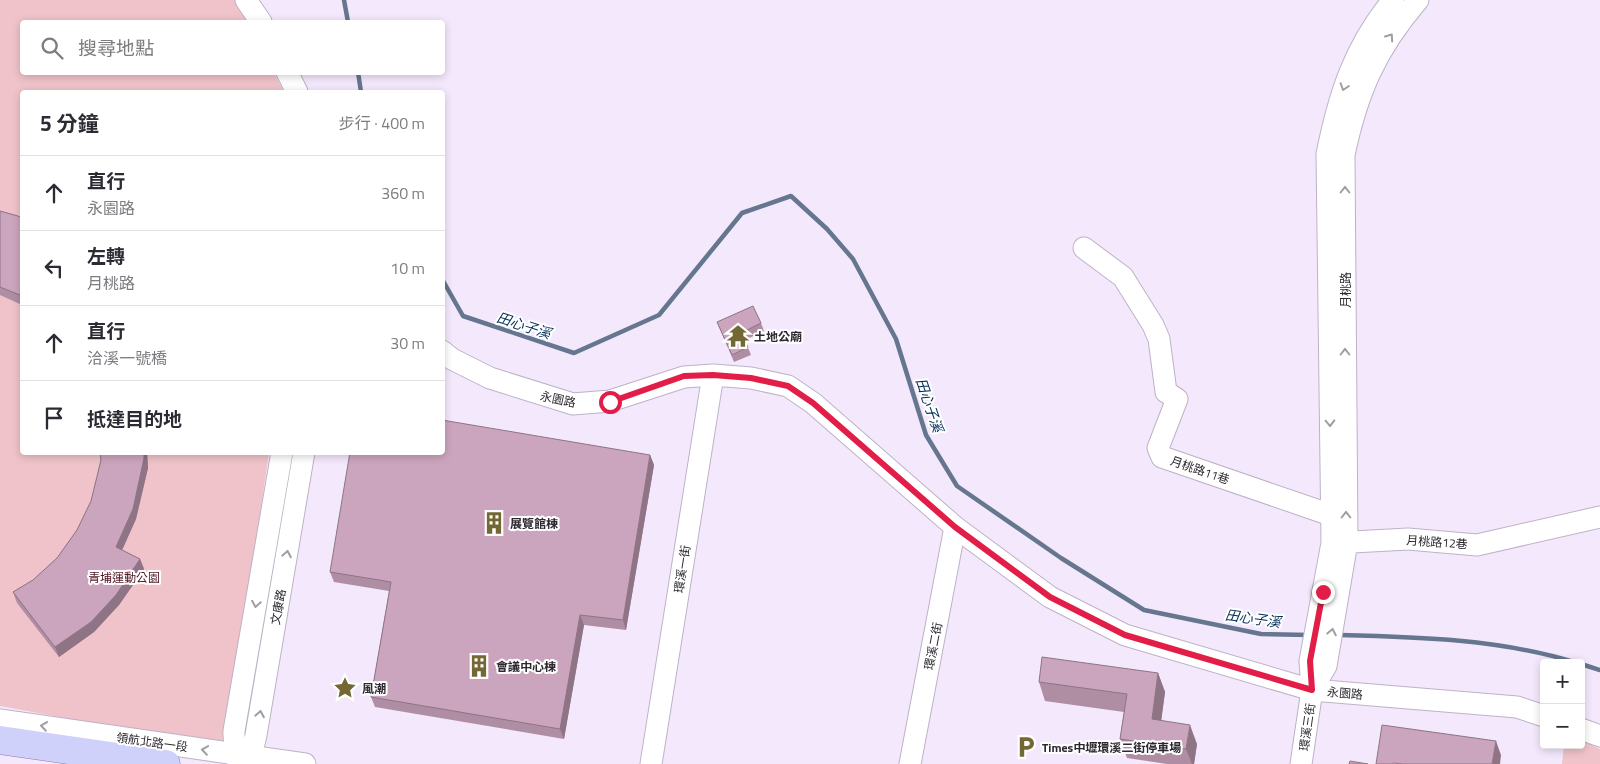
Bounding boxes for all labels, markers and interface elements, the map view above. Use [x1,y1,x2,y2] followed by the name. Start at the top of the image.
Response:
[20,20,445,75] search box
[78,33,154,62] text: 搜尋地點
[1384,33,1393,43] one-way arrow
[38,34,66,62] icon: search
[1339,83,1349,91] one-way arrow
[40,107,98,139] text: 5 分鐘
[339,111,425,135] text: 步行 · 400 m
[87,166,125,195] text: 直行
[40,179,68,207] icon: ahead
[381,181,425,205] text: 360 m
[1340,186,1350,194] one-way arrow
[87,196,135,220] text: 永園路
[87,241,125,270] text: 左轉
[40,254,68,282] icon: left
[390,256,425,280] text: 10 m
[87,271,135,295] text: 月桃路
[1336,272,1355,308] street label: 月桃路
[494,306,556,344] water label: 田心子溪
[87,316,125,345] text: 直行
[725,323,751,349] temple icon: 土地公廟
[754,327,802,346] place label: 土地公廟
[40,329,68,357] icon: ahead
[390,331,425,355] text: 30 m
[87,346,167,370] text: 洽溪一號橋
[1340,348,1351,356] one-way arrow
[911,375,950,437] water label: 田心子溪
[538,386,578,412] street label: 永園路
[599,391,622,414] route start
[40,404,68,432] icon: arrive
[87,404,182,433] text: 抵達目的地
[1325,419,1335,427] one-way arrow
[1168,451,1232,489] street label: 月桃路11巷
[481,510,507,536] building icon: 展覽館棟
[1341,511,1351,518] one-way arrow
[510,514,558,533] place label: 展覽館棟
[1406,530,1468,554] street label: 月桃路12巷
[669,544,695,594] street label: 環溪一街
[282,550,292,558] one-way arrow
[88,568,160,587] park label: 青埔運動公園
[1312,581,1335,604] route end
[266,588,290,626] street label: 文康路
[251,600,261,608] one-way arrow
[1224,604,1284,633] water label: 田心子溪
[919,621,947,671] street label: 環溪二街
[1326,628,1337,636] one-way arrow
[466,653,492,679] building icon: 會議中心棟
[496,657,556,676] place label: 會議中心棟
[1540,659,1585,749] map controls
[1540,659,1585,704] button: +
[332,675,358,701] place icon: 風潮
[362,679,386,698] place label: 風潮
[1326,682,1364,704] street label: 永園路
[1294,702,1320,752] street label: 環溪三街
[1540,704,1585,749] button: −
[254,710,264,719] one-way arrow
[40,721,48,732] one-way arrow
[115,728,189,756] street label: 領航北路一段
[1013,734,1039,760] parking icon: Times中壢環溪二街停車場
[1042,738,1181,757] place label: Times中壢環溪二街停車場
[200,745,209,755] one-way arrow

